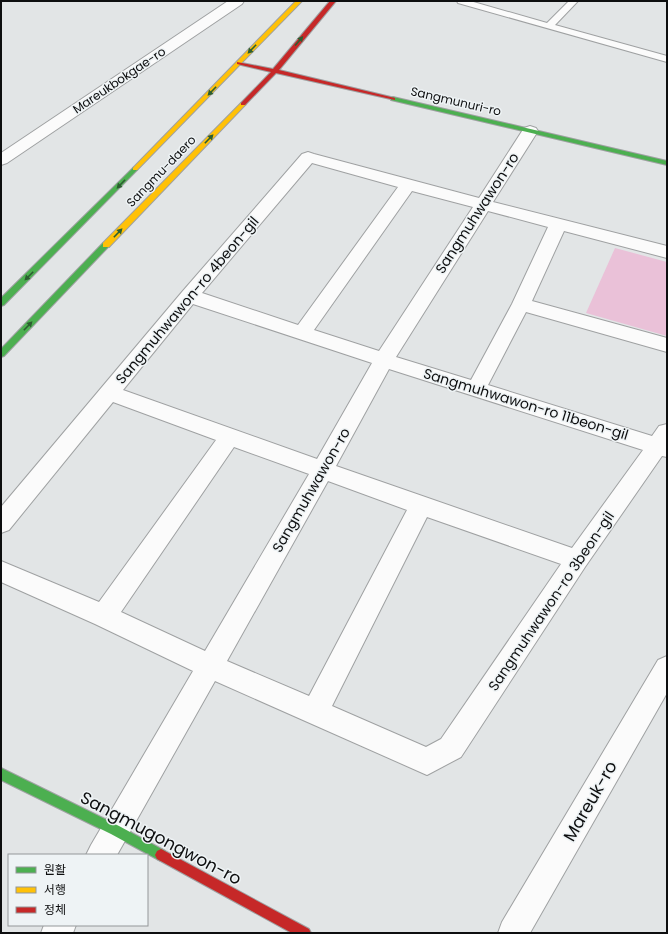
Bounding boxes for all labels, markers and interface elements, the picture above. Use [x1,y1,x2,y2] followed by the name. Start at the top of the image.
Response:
[295,35,304,46] one-way arrow
[69,42,169,117] street label: Mareukbokgae-ro
[247,44,257,54] one-way arrow
[409,82,503,120] street label: Sangmunuri-ro
[207,86,217,96] one-way arrow
[122,131,200,211] street label: Sangmu-daero
[204,134,213,144] one-way arrow
[430,149,524,277] street label: Sangmuhwawon-ro
[116,179,126,189] one-way arrow
[111,212,263,388] street label: Sangmuhwawon-ro 4beon-gil
[113,228,123,238] one-way arrow
[24,271,34,280] one-way arrow
[23,321,33,331] one-way arrow
[421,363,631,445] street label: Sangmuhwawon-ro 11beon-gil
[267,424,355,556] street label: Sangmuhwawon-ro
[483,507,619,695] street label: Sangmuhwawon-ro 3beon-gil
[557,756,623,846] street label: Mareuk-ro
[76,785,246,891] street label: Sangmugongwon-ro
[8,854,148,926] legend
[44,861,66,878] text: 원활
[44,881,66,898] text: 서행
[44,901,66,918] text: 정체

